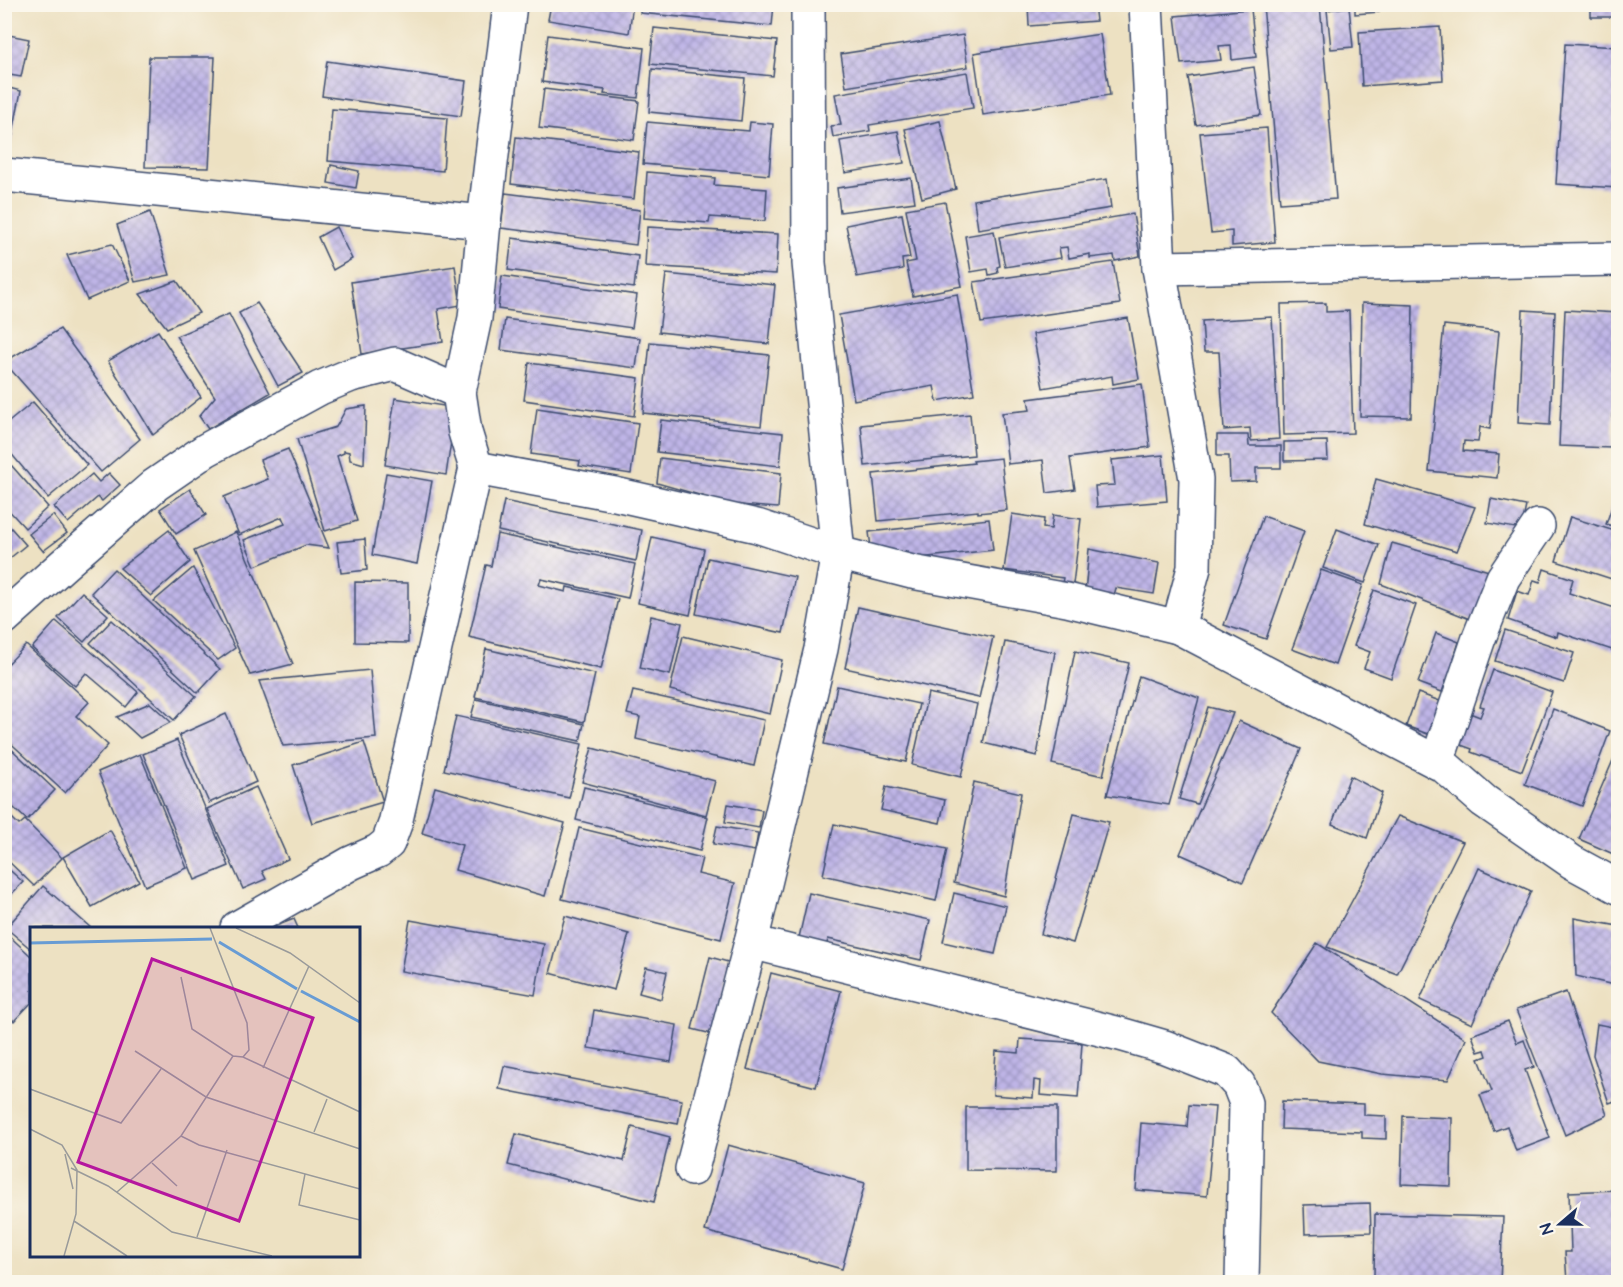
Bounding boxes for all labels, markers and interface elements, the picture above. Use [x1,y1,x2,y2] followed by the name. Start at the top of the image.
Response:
[30,927,360,1257] inset map
[1530,1194,1590,1254] north arrow
[1535,1220,1559,1237] text: N

